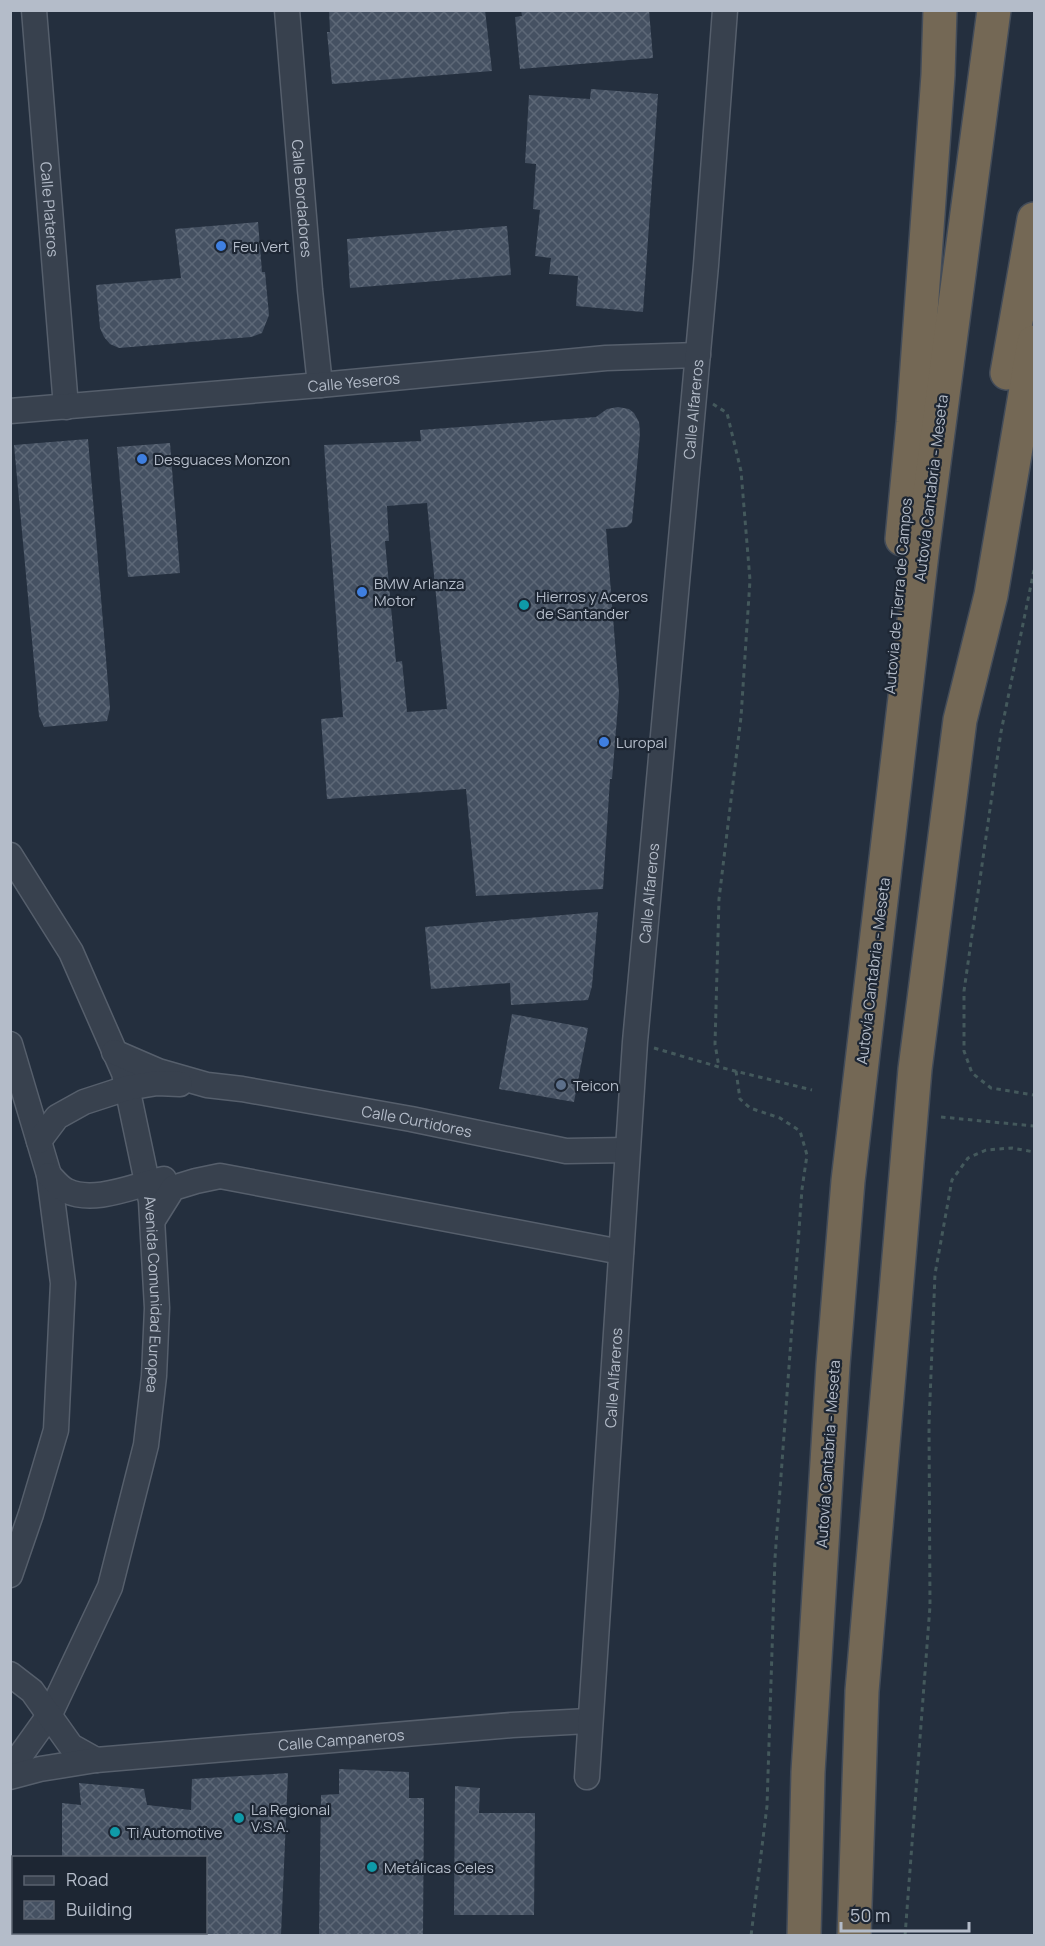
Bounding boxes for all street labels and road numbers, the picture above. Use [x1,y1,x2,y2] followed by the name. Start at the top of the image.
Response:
[287,139,318,258] street label: Calle Bordadores
[36,161,64,258] street label: Calle Plateros
[678,358,708,460] street label: Calle Alfareros
[307,367,401,396] street label: Calle Yeseros
[909,393,953,583] street label: Autovía Cantabria - Meseta
[879,497,917,695] street label: Autovia de Tierra de Campos
[634,842,664,944] street label: Calle Alfareros
[851,876,895,1066] street label: Autovía Cantabria - Meseta
[360,1100,474,1142] street label: Calle Curtidores
[140,1194,168,1394] street label: Avenida Comunidad Europea
[599,1327,627,1429] street label: Calle Alfareros
[811,1359,845,1549] street label: Autovía Cantabria - Meseta
[277,1724,405,1755] street label: Calle Campaneros

